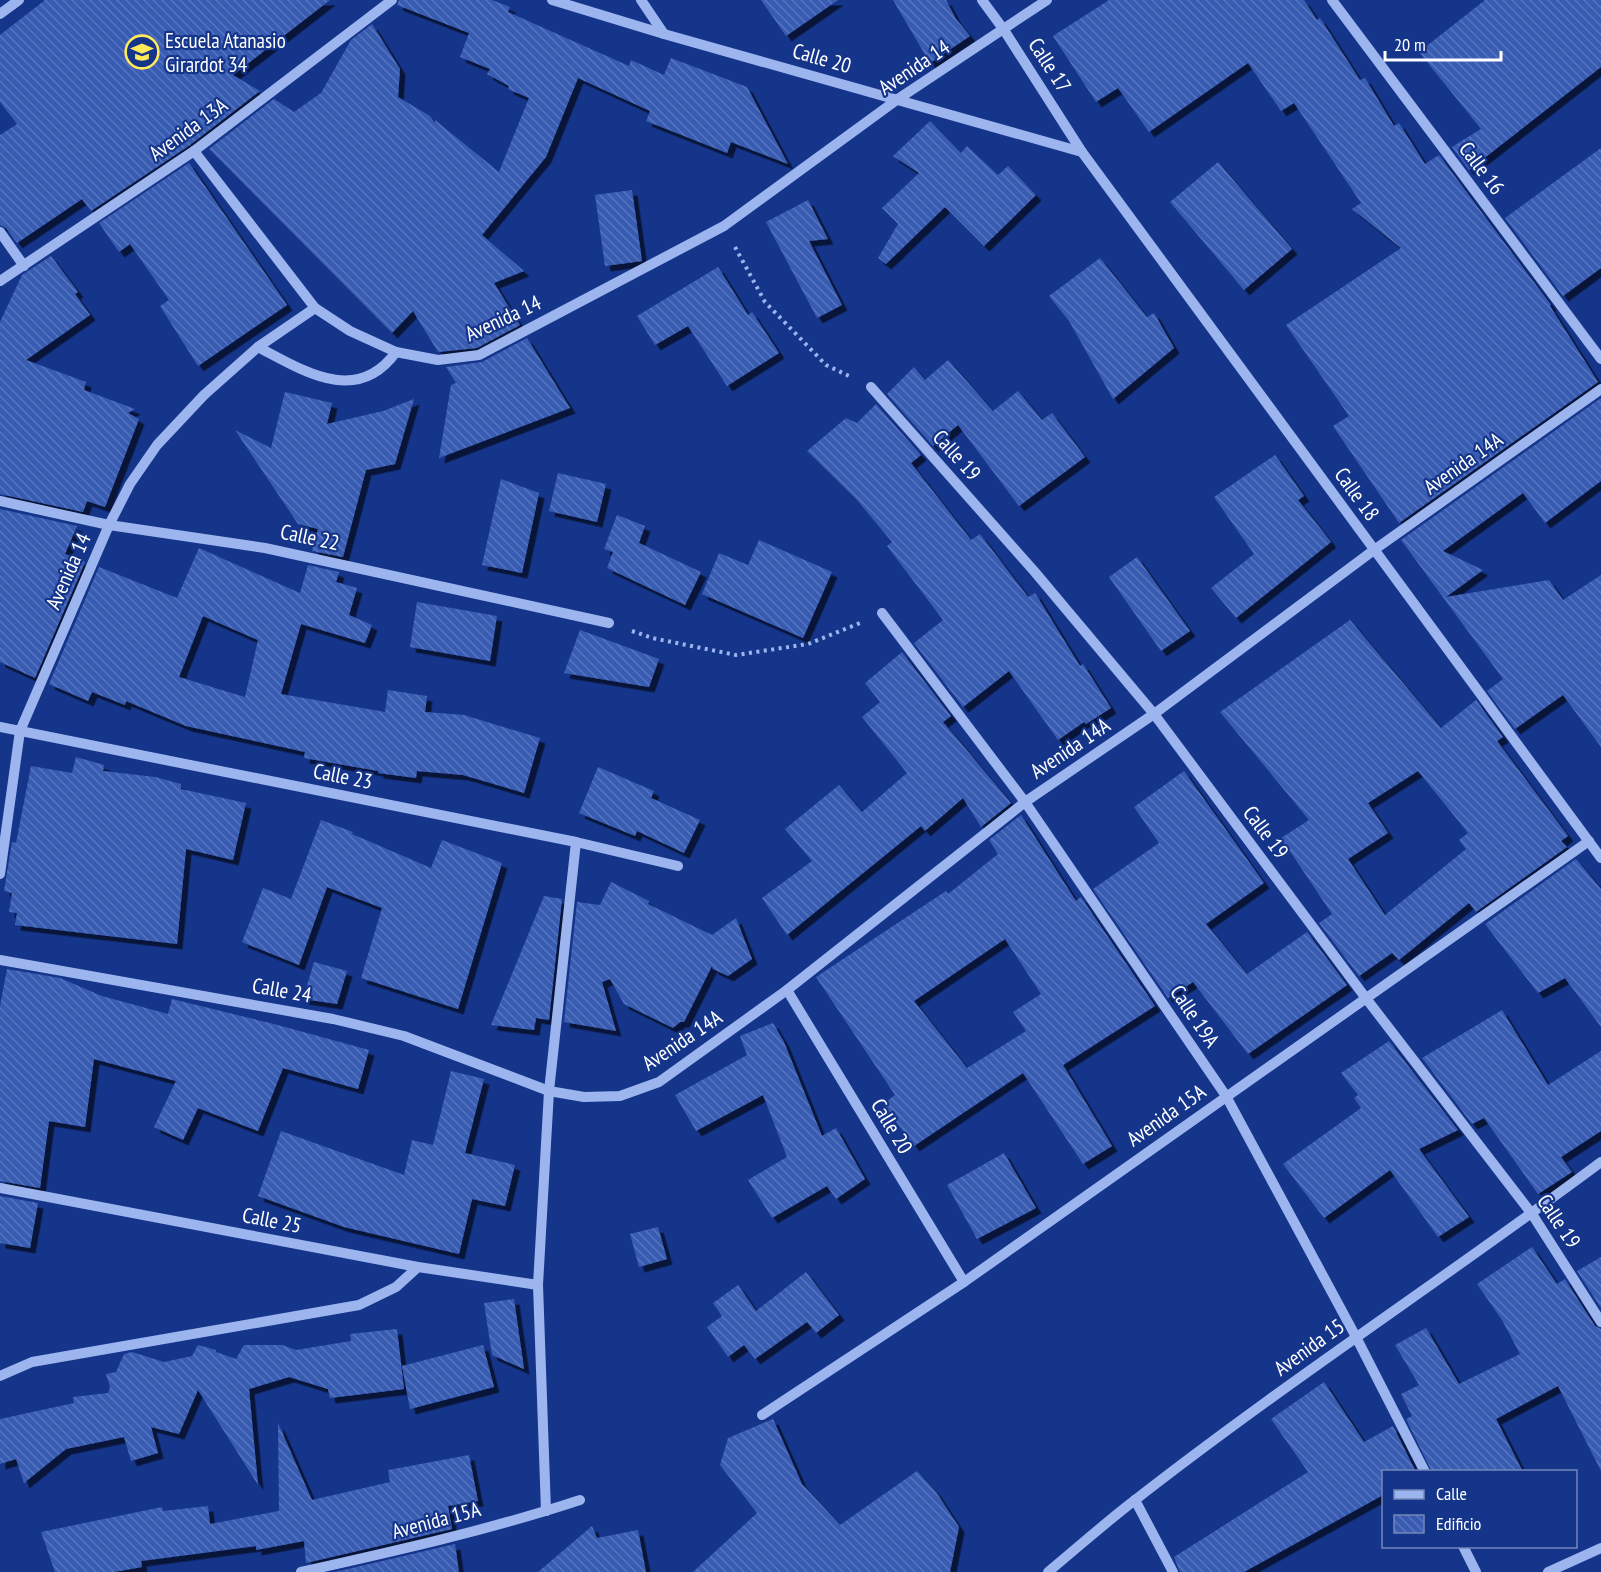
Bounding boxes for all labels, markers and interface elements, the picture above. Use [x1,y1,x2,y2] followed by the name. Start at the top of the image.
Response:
[1385,24,1500,62] scale bar
[165,27,286,78] place label: Escuela Atanasio Girardot 34
[873,33,955,101] street label: Avenida 14
[1022,33,1078,97] street label: Calle 17
[1394,33,1426,56] text: 20 m
[124,34,160,70] school or university icon: Escuela Atanasio Girardot 34
[790,37,854,79] street label: Calle 20
[143,91,233,167] street label: Avenida 13A
[1453,136,1511,200] street label: Calle 16
[461,288,546,347] street label: Avenida 14
[927,424,987,486] street label: Calle 19
[1418,426,1508,500] street label: Avenida 14A
[1329,462,1385,526] street label: Calle 18
[278,518,342,556] street label: Calle 22
[39,528,97,613] street label: Avenida 14
[1025,711,1115,785] street label: Avenida 14A
[311,757,375,795] street label: Calle 23
[1237,800,1295,864] street label: Calle 19
[250,972,314,1009] street label: Calle 24
[1164,980,1226,1052] street label: Calle 19A
[637,1003,727,1077] street label: Avenida 14A
[1121,1078,1211,1152] street label: Avenida 15A
[865,1094,919,1158] street label: Calle 20
[1531,1189,1587,1253] street label: Calle 19
[240,1201,304,1239] street label: Calle 25
[1268,1312,1350,1382] street label: Avenida 15
[1382,1470,1577,1548] legend
[1436,1482,1467,1505] text: Calle
[389,1495,483,1545] street label: Avenida 15A
[1436,1512,1482,1535] text: Edificio

